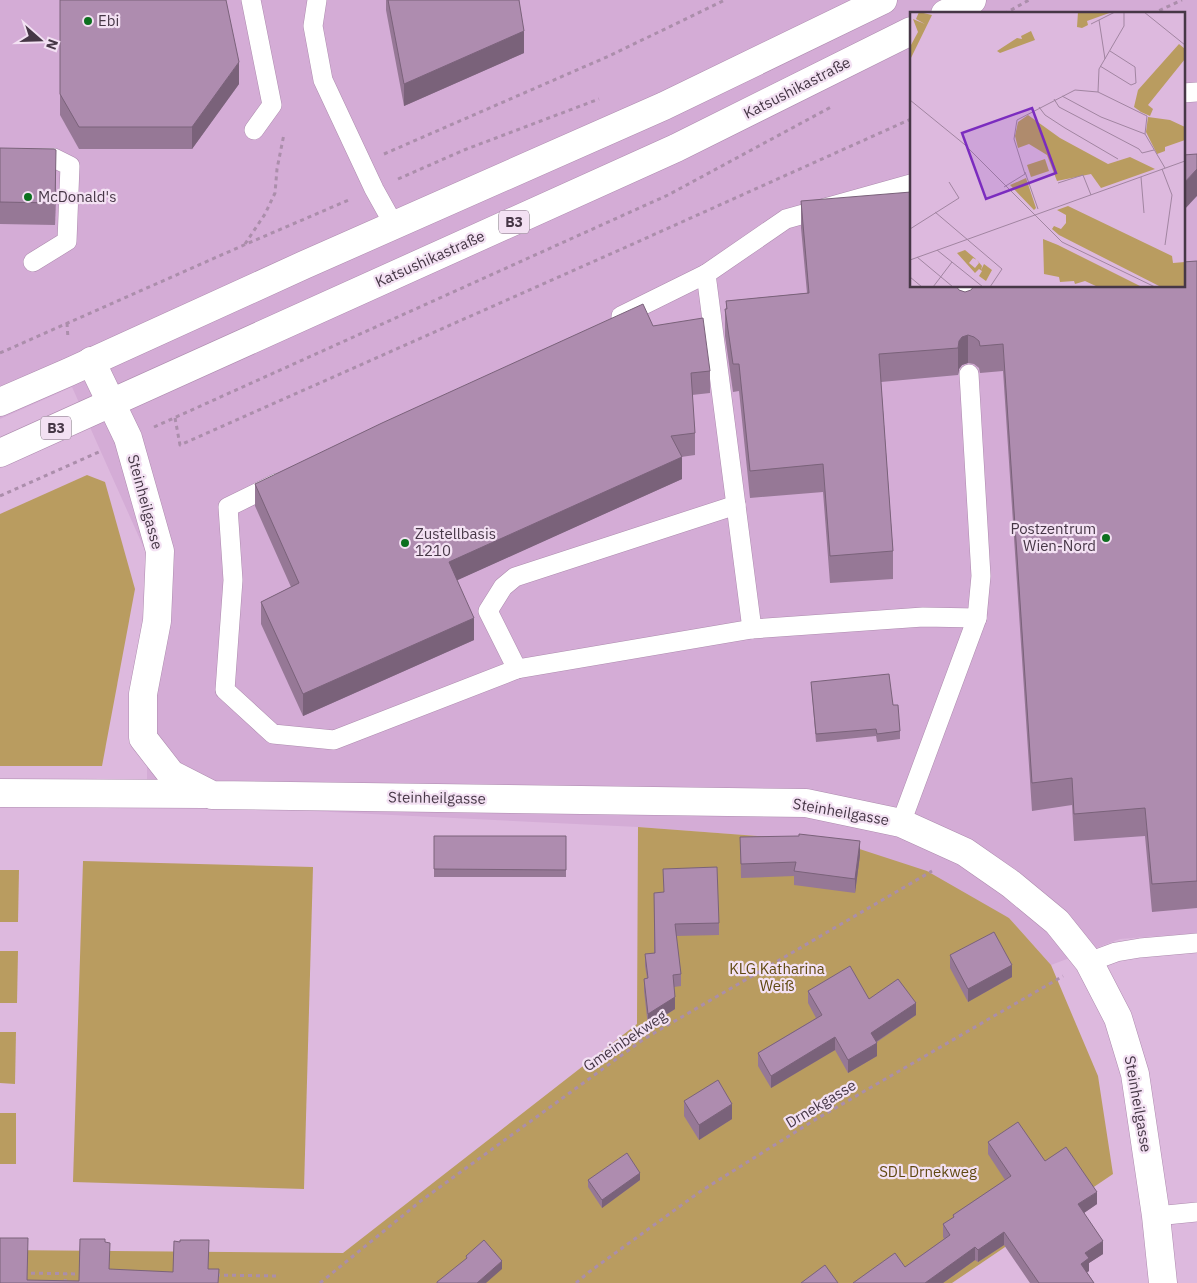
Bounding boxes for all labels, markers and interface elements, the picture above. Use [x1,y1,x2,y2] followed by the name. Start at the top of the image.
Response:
[98,11,119,30] place label: Ebi
[910,12,1184,288] inset map
[15,15,65,65] north arrow
[82,15,94,27] marker: Ebi
[42,37,62,52] text: N
[740,52,853,123] street label: Katsushikastraße
[38,187,116,206] place label: McDonald's
[22,191,34,203] marker: McDonald's
[499,210,529,233] road number: B3
[372,226,487,291] street label: Katsushikastraße
[41,416,71,439] road number: B3
[124,452,167,551] street label: Steinheilgasse
[1010,519,1096,555] place label: Postzentrum Wien-Nord
[415,524,496,560] place label: Zustellbasis 1210
[1100,532,1112,544] marker: Postzentrum Wien-Nord
[399,537,411,549] marker: Zustellbasis 1210
[388,787,486,808] street label: Steinheilgasse
[791,794,891,829] street label: Steinheilgasse
[729,959,825,995] park label: KLG Katharina Weiß
[579,1006,670,1075] street label: Gmeinbekweg
[1121,1054,1156,1154] street label: Steinheilgasse
[782,1075,859,1132] street label: Drnekgasse
[879,1162,977,1181] park label: SDL Drnekweg

